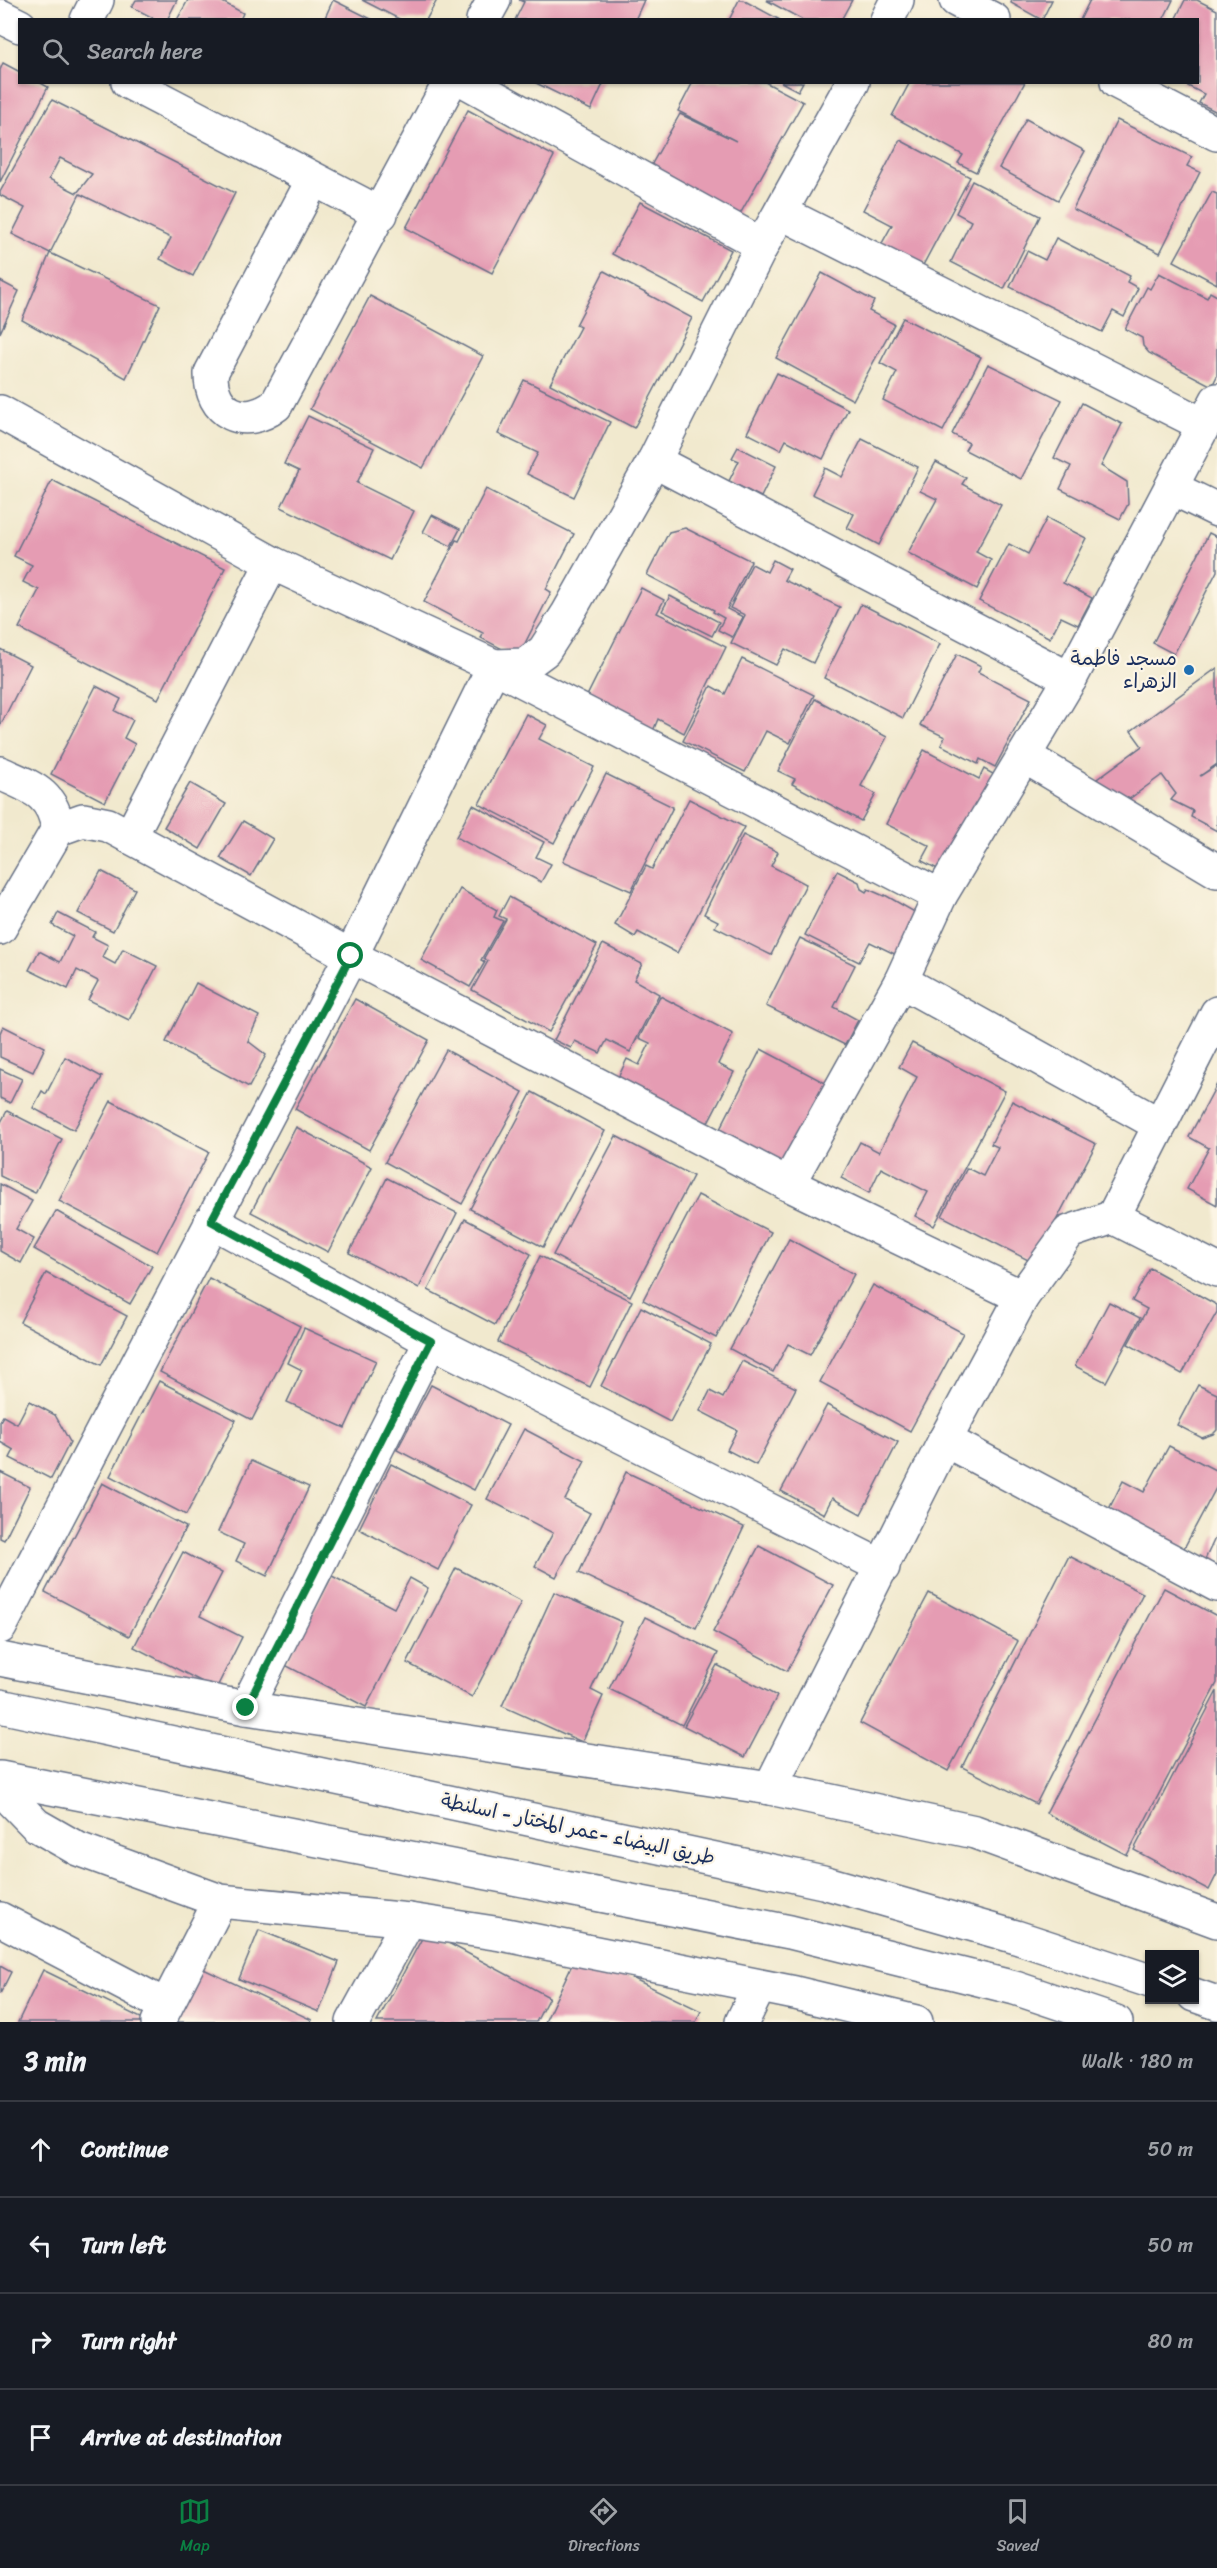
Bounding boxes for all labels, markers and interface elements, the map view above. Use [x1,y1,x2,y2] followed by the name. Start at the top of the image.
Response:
[18,18,1199,84] search box
[87,32,203,71] text: Search here
[39,35,72,68] icon: search
[1071,641,1177,699] place label: مسجد فاطمة الزهراء
[1182,663,1196,677] marker: مسجد فاطمة الزهراء
[337,942,363,968] route start
[232,1694,258,1720] route end
[438,1783,718,1875] street label: طريق البيضاء -عمر المختار - اسلنطة
[1145,1950,1199,2004] map controls
[1145,1950,1199,2004] button: layers
[24,2038,86,2084] text: 3 min
[1082,2044,1193,2079] text: Walk · 180 m
[81,2130,169,2169] text: Continue
[1148,2132,1193,2167] text: 50 m
[24,2133,57,2166] icon: ahead
[81,2226,166,2265] text: Turn left
[1148,2228,1193,2263] text: 50 m
[24,2229,57,2262] icon: left
[81,2322,176,2361] text: Turn right
[1148,2324,1193,2359] text: 80 m
[24,2325,57,2358] icon: right
[81,2418,282,2457] text: Arrive at destination
[24,2421,57,2454] icon: arrive
[178,2495,211,2560] tab: Map
[568,2495,640,2560] tab: Directions
[996,2495,1039,2560] tab: Saved

